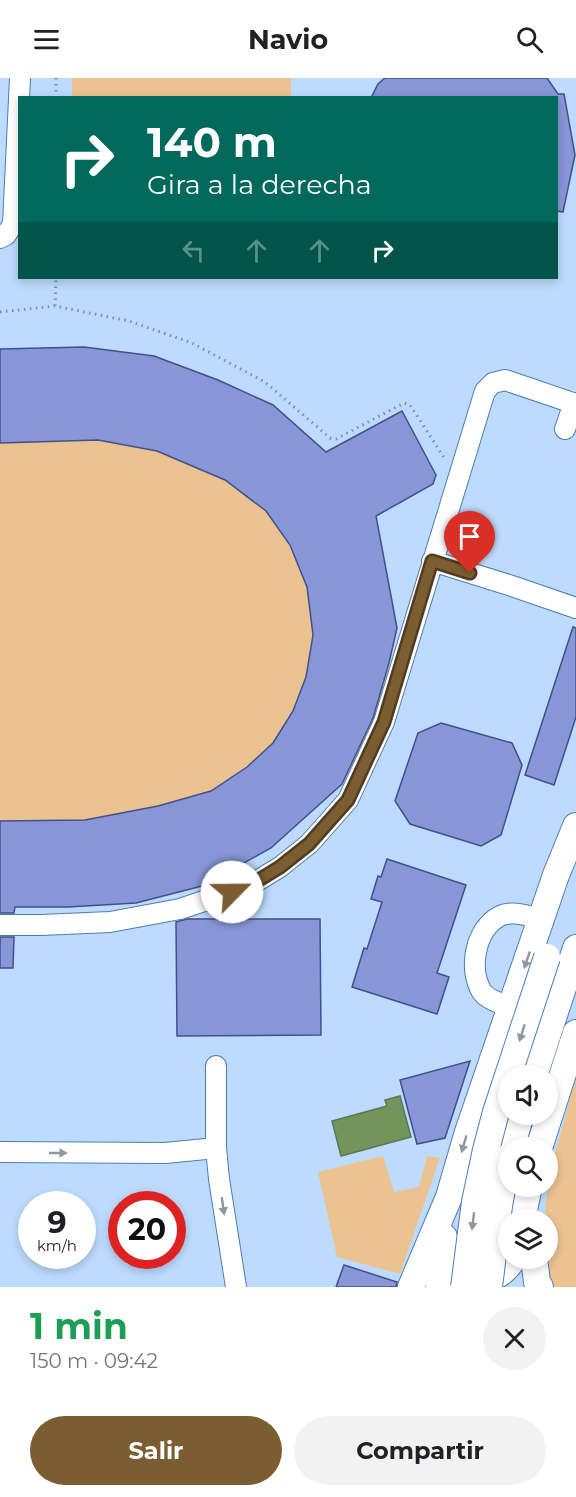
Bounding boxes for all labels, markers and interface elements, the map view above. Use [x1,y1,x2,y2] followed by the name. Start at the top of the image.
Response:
[30,23,63,56] icon: menu
[248,23,328,56] text: Navio
[513,23,546,56] icon: search
[147,116,277,168] text: 140 m
[48,120,126,198] icon: right
[147,168,372,201] text: Gira a la derecha
[177,234,210,267] icon: left
[240,234,273,267] icon: ahead
[303,234,336,267] icon: ahead
[366,234,399,267] icon: right
[444,511,495,573] pin
[453,520,486,553] icon: arrive
[200,860,264,924] position arrow
[522,951,532,969] one-way arrow
[517,1024,527,1042] one-way arrow
[498,1065,558,1269] map controls
[498,1065,558,1125] button: sound
[459,1135,468,1153] one-way arrow
[498,1137,558,1197] button: search
[49,1148,68,1158] one-way arrow
[108,1191,186,1269] speed limit sign: 20
[219,1197,228,1216] one-way arrow
[47,1204,67,1241] text: 9
[498,1209,558,1269] button: layers
[468,1212,477,1231] one-way arrow
[37,1236,77,1255] text: km/h
[30,1304,128,1348] text: 1 min
[483,1307,546,1370] button: close
[30,1349,158,1373] text: 150 m · 09:42
[30,1416,282,1485] button: Salir
[294,1416,546,1485] button: Compartir

